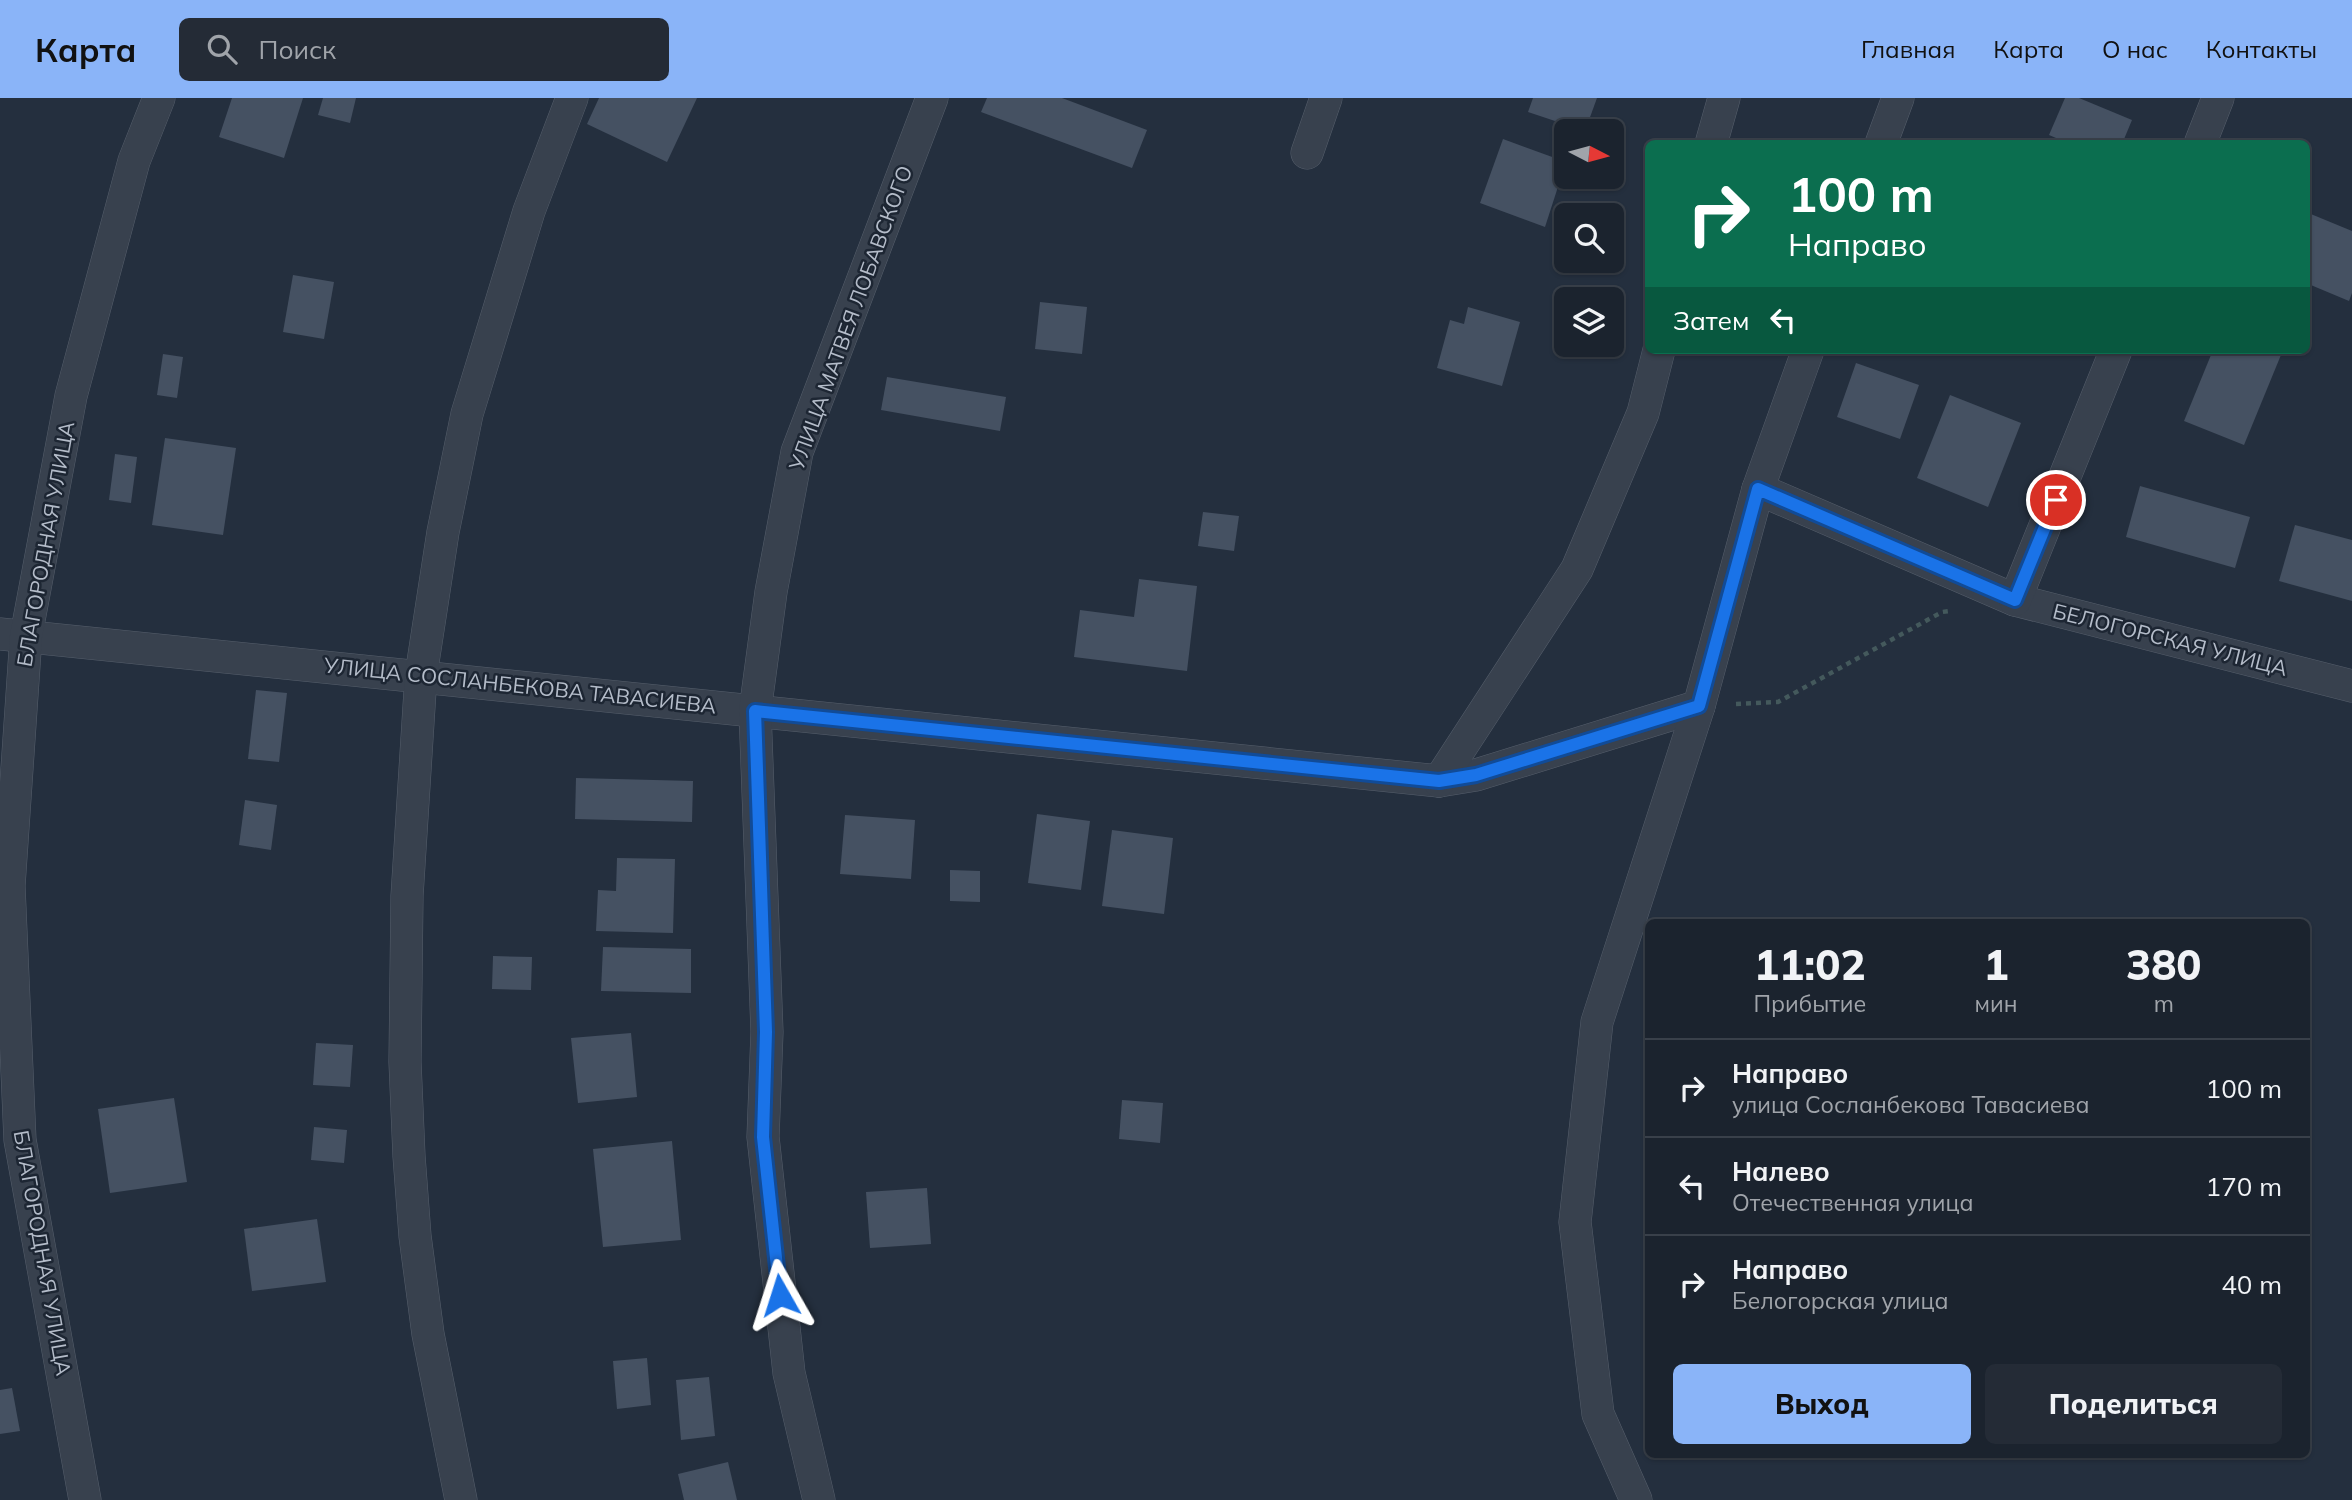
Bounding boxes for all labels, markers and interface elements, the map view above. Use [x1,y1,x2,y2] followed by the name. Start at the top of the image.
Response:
[179,18,669,81] search box
[35,29,137,70] text: Карта
[203,30,241,68] icon: search
[259,33,336,66] text: Поиск
[1861,34,1955,64] text: Главная
[1993,34,2064,64] text: Карта
[2102,34,2168,64] text: О нас
[2206,34,2317,64] text: Контакты
[1554,119,1624,189] north arrow
[1554,119,1624,357] map controls
[782,162,917,475] street label: УЛИЦА МАТВЕЯ ЛОБАВСКОГО
[1788,163,1934,224] text: 100 m
[1673,168,1764,259] icon: right
[1554,203,1624,273] button: search
[1788,224,1927,264] text: Направо
[1554,287,1624,357] button: layers
[1764,301,1802,339] icon: left
[1673,304,1750,337] text: Затем
[11,419,80,669] street label: БЛАГОРОДНАЯ УЛИЦА
[2026,470,2086,530] pin
[2037,481,2075,519] icon: arrive
[2050,597,2291,681] street label: БЕЛОГОРСКАЯ УЛИЦА
[322,651,718,719] street label: УЛИЦА СОСЛАНБЕКОВА ТАВАСИЕВА
[1754,938,1866,991] text: 11:02
[1983,938,2009,991] text: 1
[2126,938,2202,991] text: 380
[1753,989,1866,1018] text: Прибытие
[1975,989,2018,1018] text: мин
[2154,989,2174,1018] text: m
[1732,1057,1848,1090] text: Направо
[1673,1069,1711,1107] icon: right
[2206,1072,2282,1105] text: 100 m
[1732,1090,2089,1119] text: улица Сосланбекова Тавасиева
[9,1128,77,1378] street label: БЛАГОРОДНАЯ УЛИЦА
[1732,1155,1830,1188] text: Налево
[1673,1167,1711,1205] icon: left
[2206,1170,2282,1203] text: 170 m
[1732,1188,1973,1217] text: Отечественная улица
[1732,1253,1848,1286] text: Направо
[743,1258,817,1332] position arrow
[1673,1265,1711,1303] icon: right
[2221,1268,2282,1301] text: 40 m
[1732,1286,1948,1315] text: Белогорская улица
[1673,1364,1971,1444] button: Выход
[1985,1364,2282,1444] button: Поделиться

